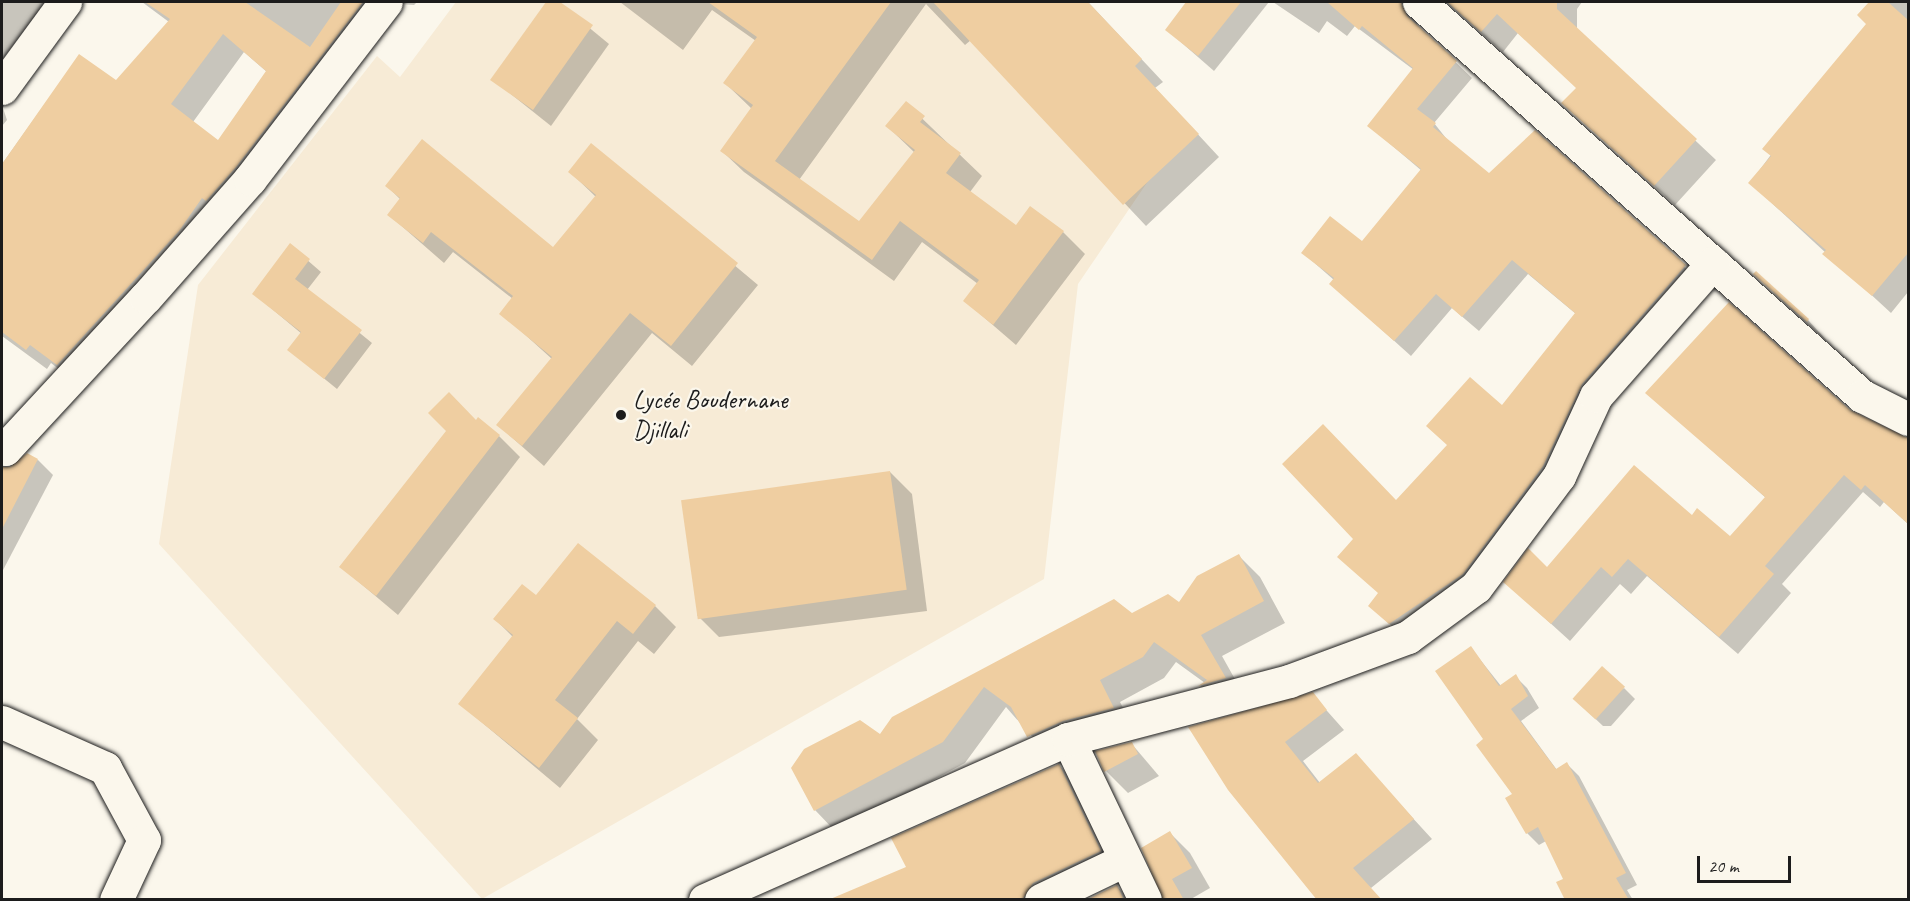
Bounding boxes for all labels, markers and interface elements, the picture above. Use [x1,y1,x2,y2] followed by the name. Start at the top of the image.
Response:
[633,384,788,446] place label: Lycée Boudernane Djillali
[614,408,628,422] marker: Lycée Boudernane Djillali
[1700,844,1794,882] scale bar
[1708,855,1739,877] text: 20 m

